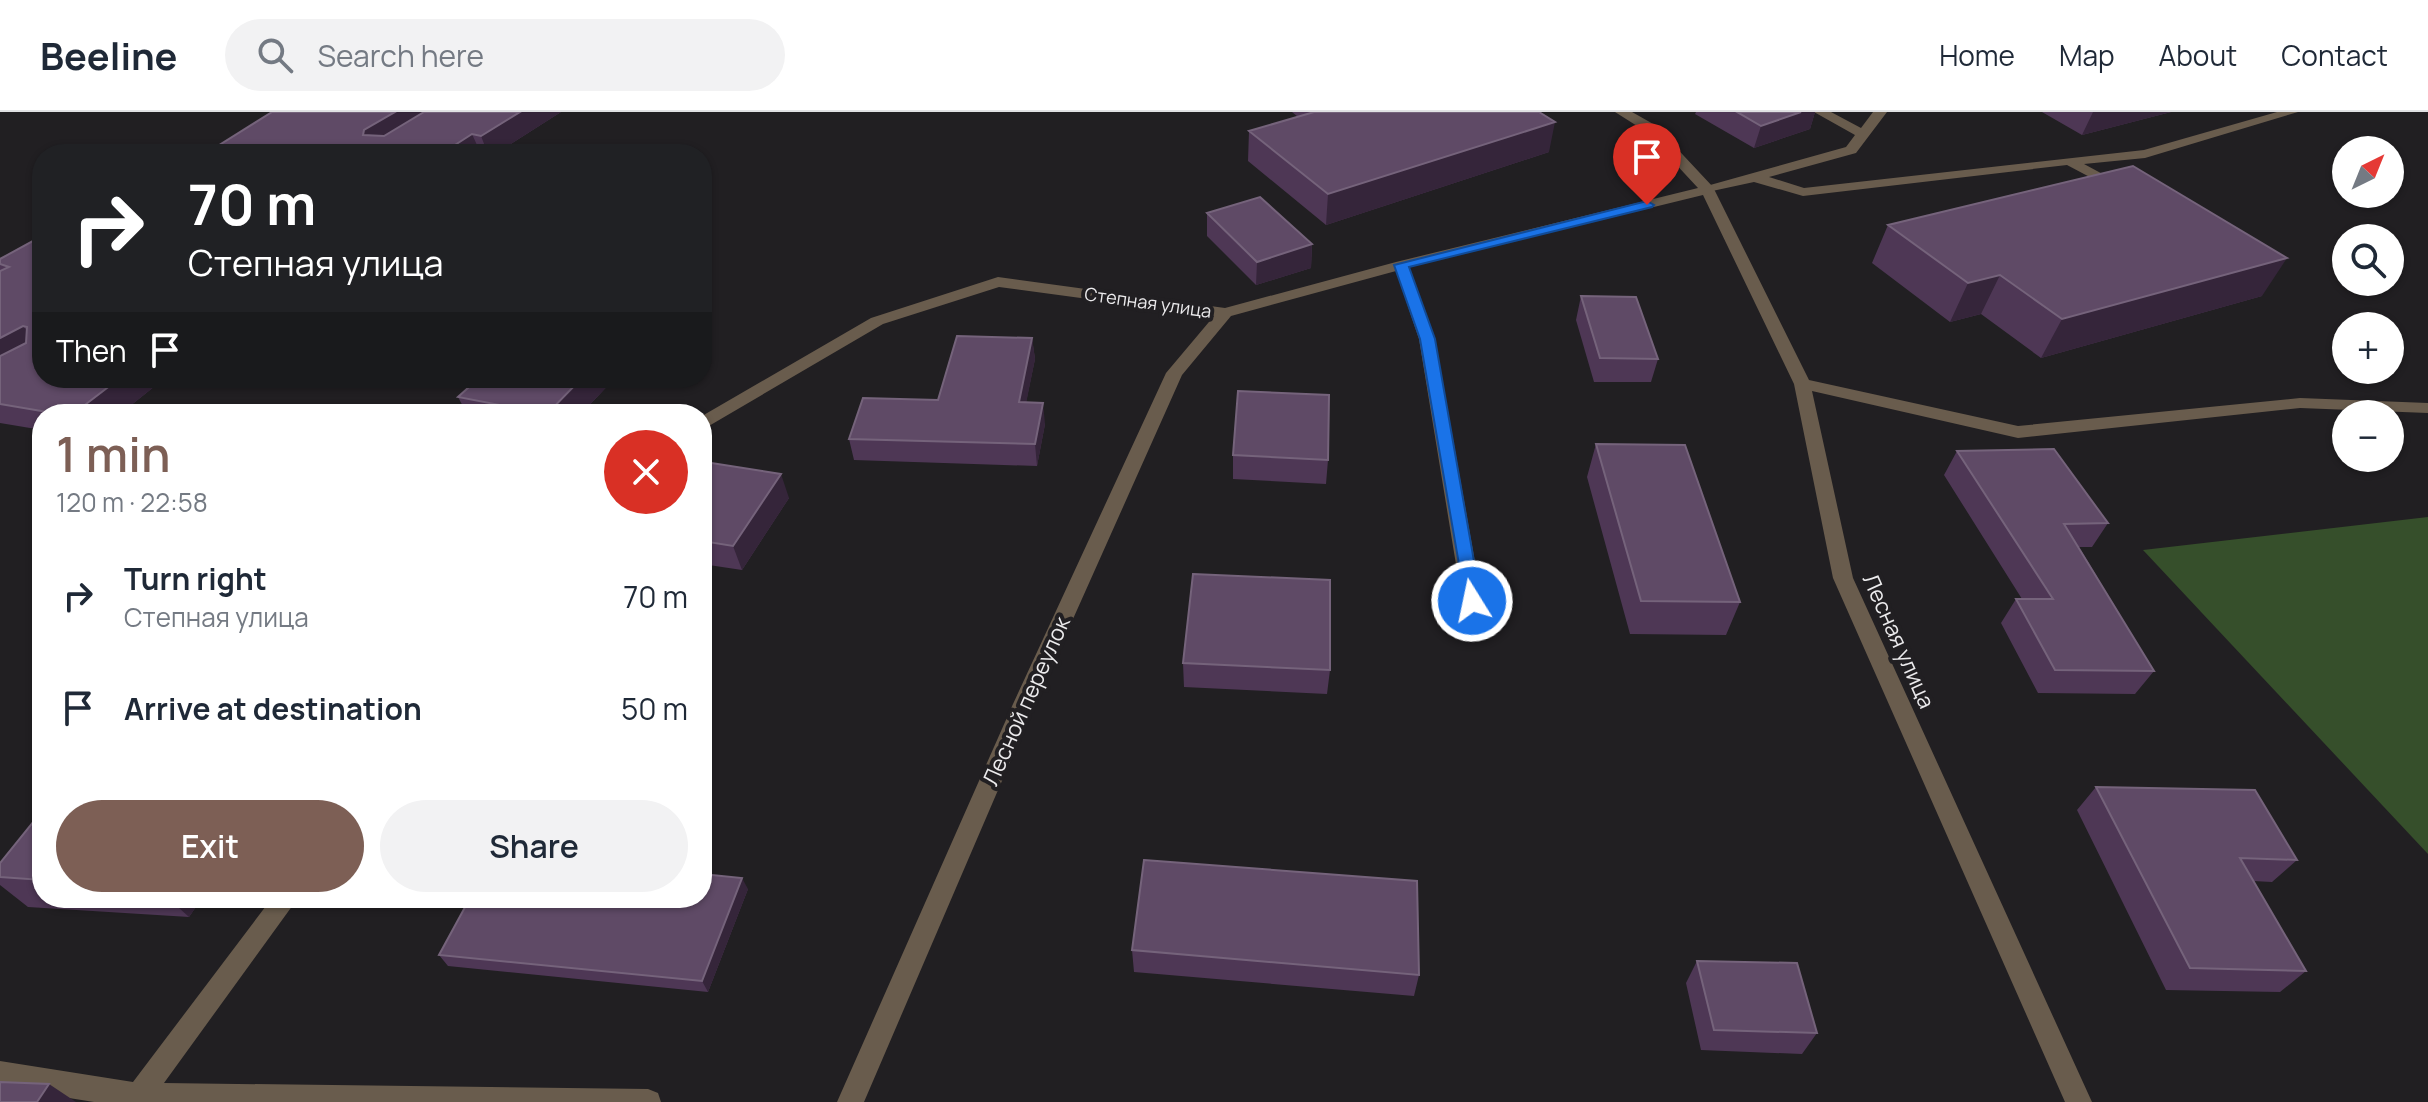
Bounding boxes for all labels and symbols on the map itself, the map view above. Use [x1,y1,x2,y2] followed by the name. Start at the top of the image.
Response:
[1613,123,1681,205] pin
[2332,136,2404,208] north arrow
[1083,281,1213,323] street label: Степная улица
[1430,559,1514,643] position arrow
[1856,569,1942,713] street label: Лесная улица
[975,611,1077,790] street label: Лесной переулок

